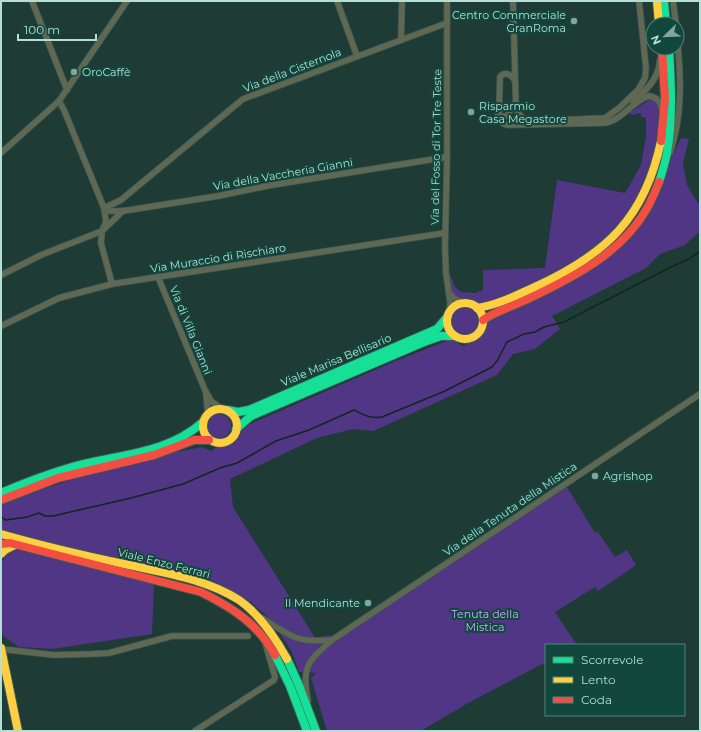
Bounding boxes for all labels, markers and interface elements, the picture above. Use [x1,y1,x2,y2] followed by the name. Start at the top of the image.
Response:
[452,8,566,35] place label: Centro Commerciale GranRoma
[18,16,96,42] scale bar
[569,16,579,26] marker: Centro Commerciale GranRoma
[645,16,685,56] north arrow
[24,22,60,37] text: 100 m
[648,33,664,47] text: N
[241,45,343,95] street label: Via della Cisternola
[82,65,131,79] place label: OroCaffè
[69,67,79,77] marker: OroCaffè
[428,69,444,225] street label: Via del Fosso di Tor Tre Teste
[479,99,567,126] place label: Risparmio Casa Megastore
[466,107,476,117] marker: Risparmio Casa Megastore
[212,155,354,193] street label: Via della Vaccheria Gianni
[149,240,287,276] street label: Via Muraccio di Rischiaro
[167,284,215,377] street label: Via di Villa Gianni
[279,330,393,390] street label: Viale Marisa Bellisario
[440,459,580,559] street label: Via della Tenuta della Mistica
[603,469,653,483] place label: Agrishop
[590,471,600,481] marker: Agrishop
[116,545,212,581] street label: Viale Enzo Ferrari
[285,596,360,610] place label: Il Mendicante
[363,598,373,608] marker: Il Mendicante
[451,607,519,634] park label: Tenuta della Mistica
[545,644,685,716] legend
[581,652,643,667] text: Scorrevole
[581,672,616,687] text: Lento
[581,692,612,707] text: Coda

